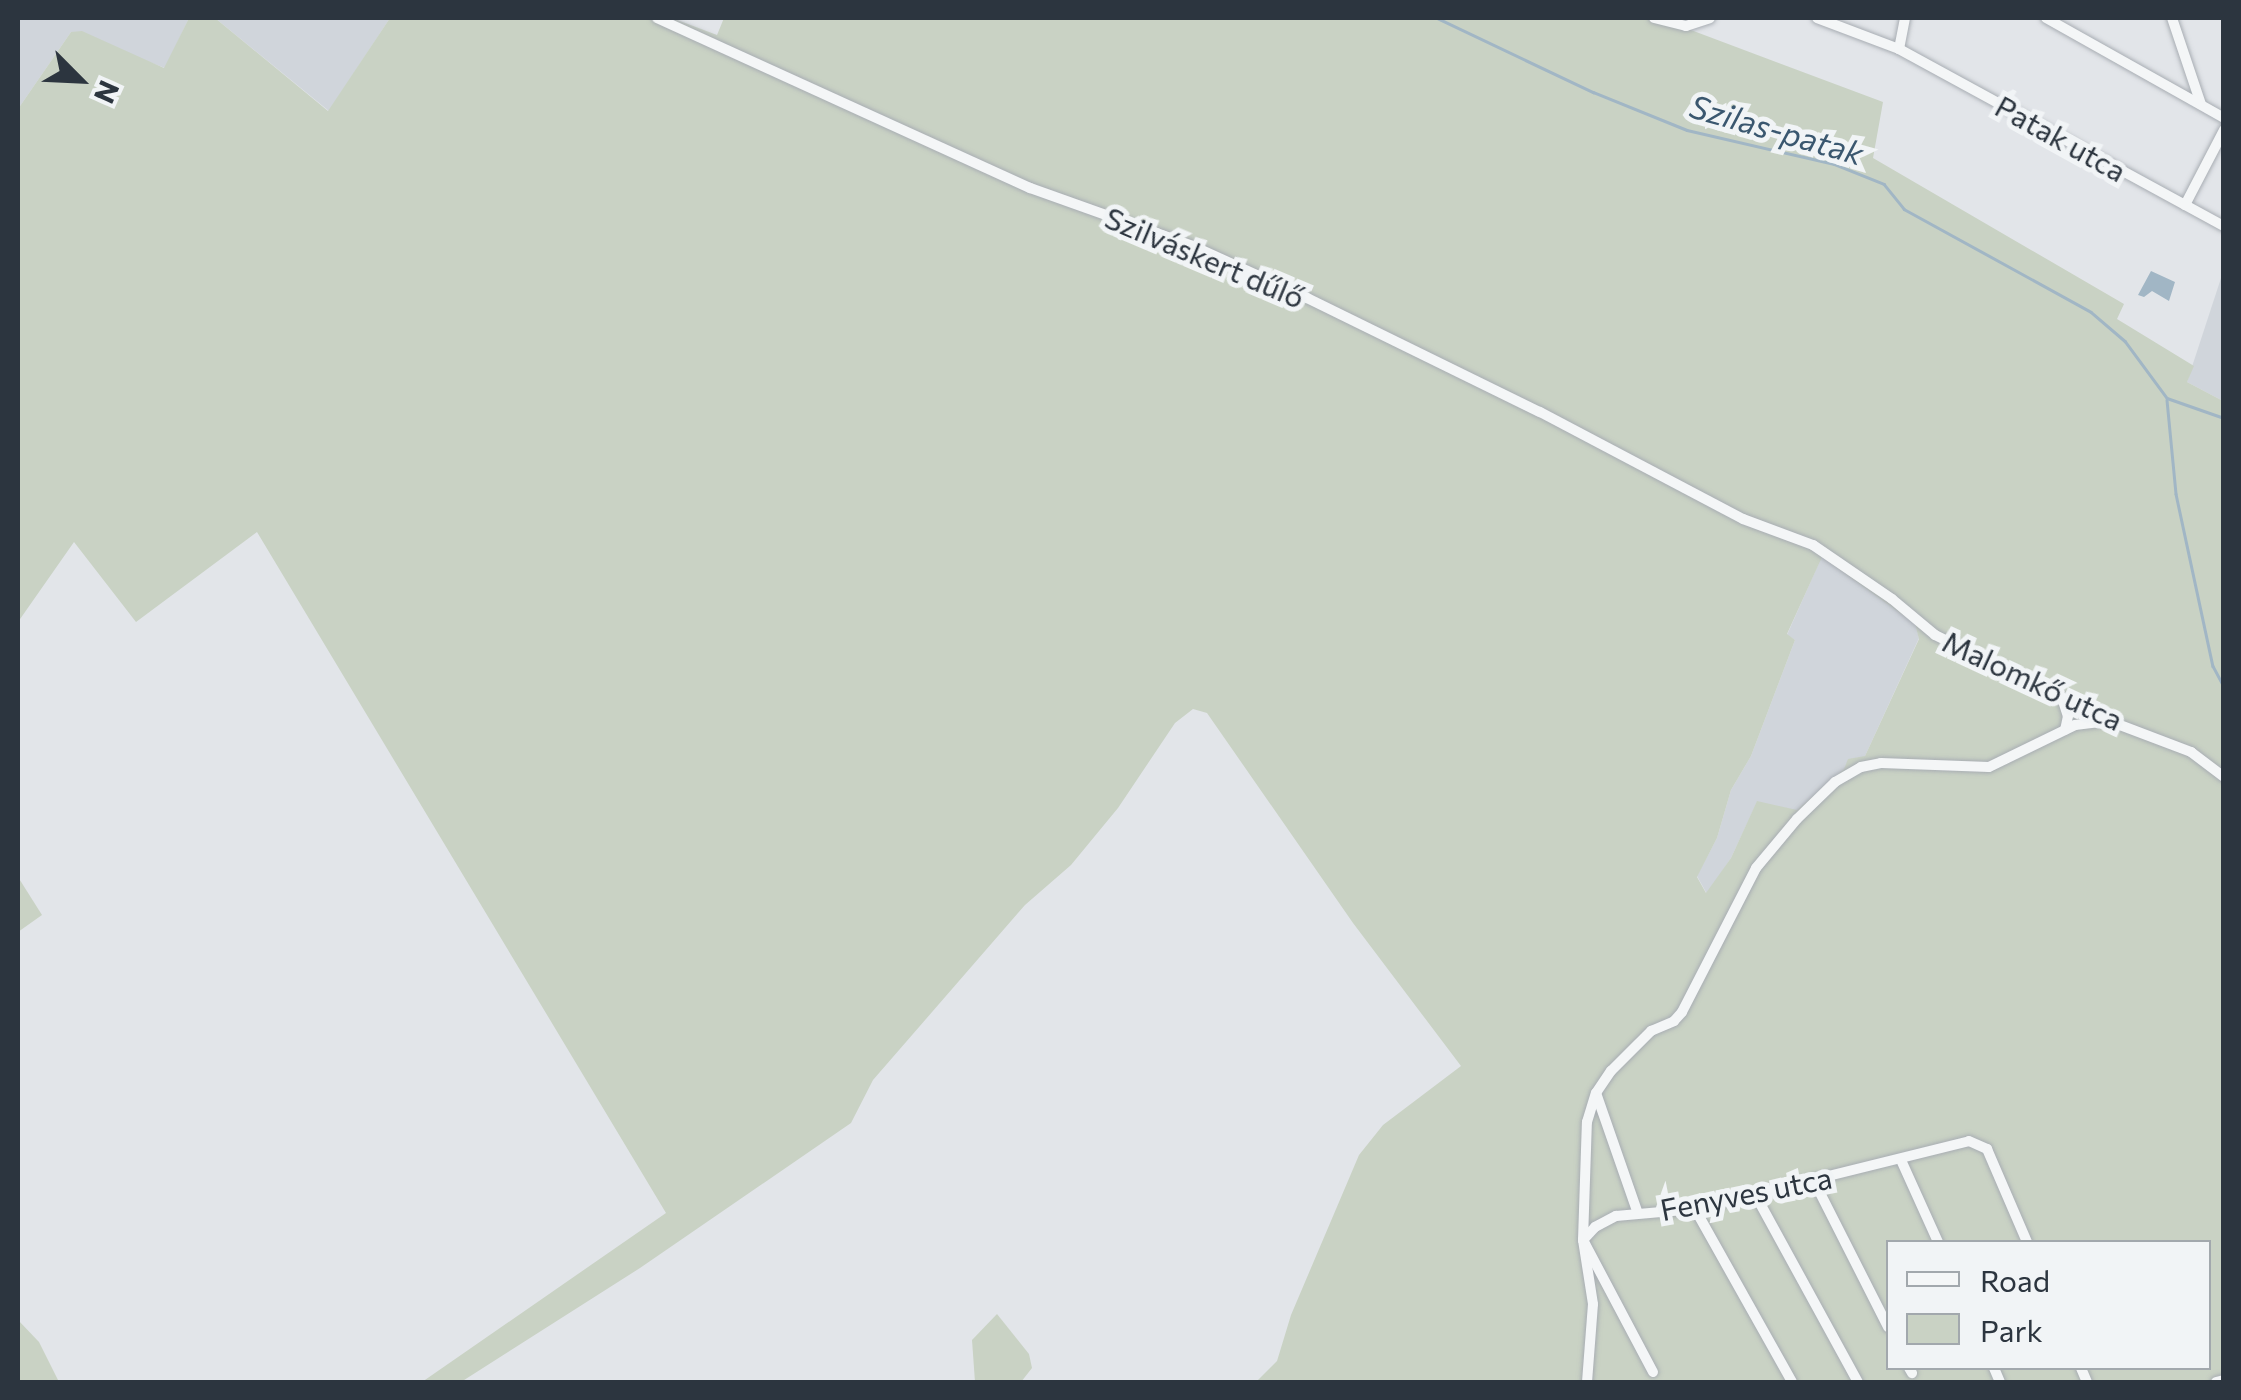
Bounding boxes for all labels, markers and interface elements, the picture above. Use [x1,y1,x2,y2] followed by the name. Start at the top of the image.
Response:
[30,30,130,130] north arrow
[88,76,127,109] text: N
[1686,86,1868,172] water label: Szilas-patak
[1989,87,2133,189] street label: Patak utca
[1100,199,1310,315] street label: Szilváskert dűlő
[1937,623,2129,737] street label: Malomkő utca
[1657,1159,1835,1227] street label: Fenyves utca
[1886,1240,2211,1370] legend
[1980,1261,2050,1298] text: Road
[1980,1311,2043,1348] text: Park

